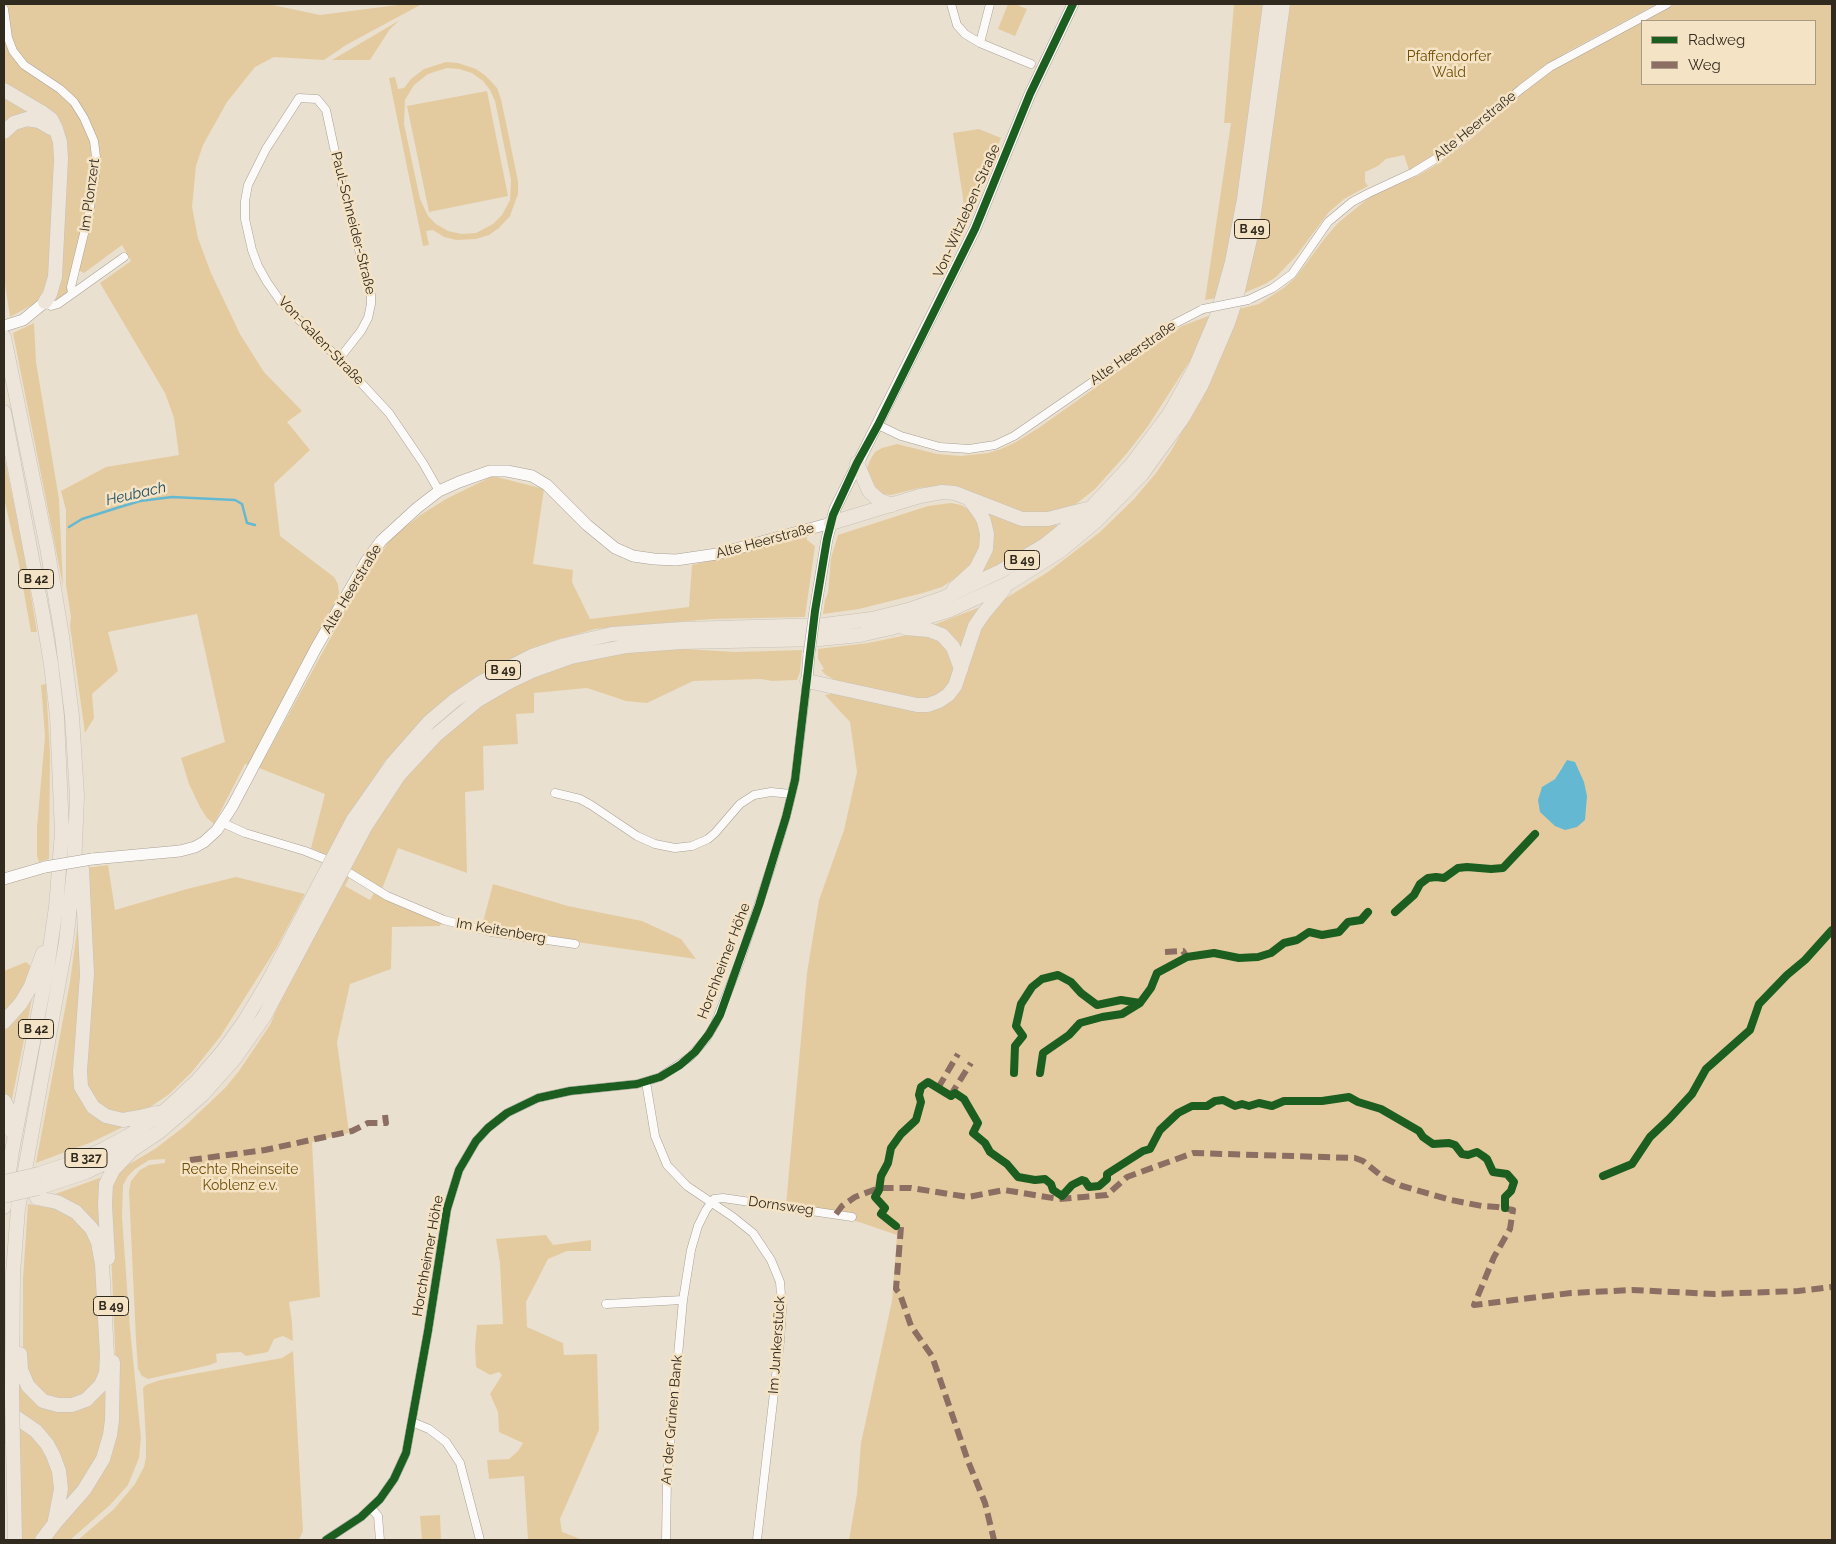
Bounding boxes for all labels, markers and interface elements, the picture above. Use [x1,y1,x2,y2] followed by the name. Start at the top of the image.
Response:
[1641,20,1816,85] legend
[1688,31,1745,49] text: Radweg
[1407,49,1491,82] park label: Pfaffendorfer Wald
[1688,56,1721,74] text: Weg
[1430,88,1520,164] street label: Alte Heerstraße
[930,142,1004,280] street label: Von-Witzleben-Straße
[327,150,379,296] street label: Paul-Schneider-Straße
[77,157,103,233] street label: Im Plonzert
[1234,220,1270,238] road number: B 49
[275,293,367,389] street label: Von-Galen-Straße
[1087,317,1179,389] street label: Alte Heerstraße
[104,478,168,510] water label: Heubach
[714,520,816,562] street label: Alte Heerstraße
[319,541,385,637] street label: Alte Heerstraße
[1004,550,1040,570] road number: B 49
[18,570,54,588] road number: B 42
[486,660,520,680] road number: B 49
[694,901,754,1021] street label: Horchheimer Höhe
[455,915,547,947] street label: Im Keitenberg
[18,1020,54,1038] road number: B 42
[65,1148,107,1168] road number: B 327
[182,1162,298,1194] park label: Rechte Rheinseite Koblenz e.v.
[747,1193,815,1219] street label: Dornsweg
[409,1194,447,1318] street label: Horchheimer Höhe
[765,1295,789,1395] street label: Im Junkerstück
[94,1296,128,1315] road number: B 49
[658,1354,686,1486] street label: An der Grünen Bank

